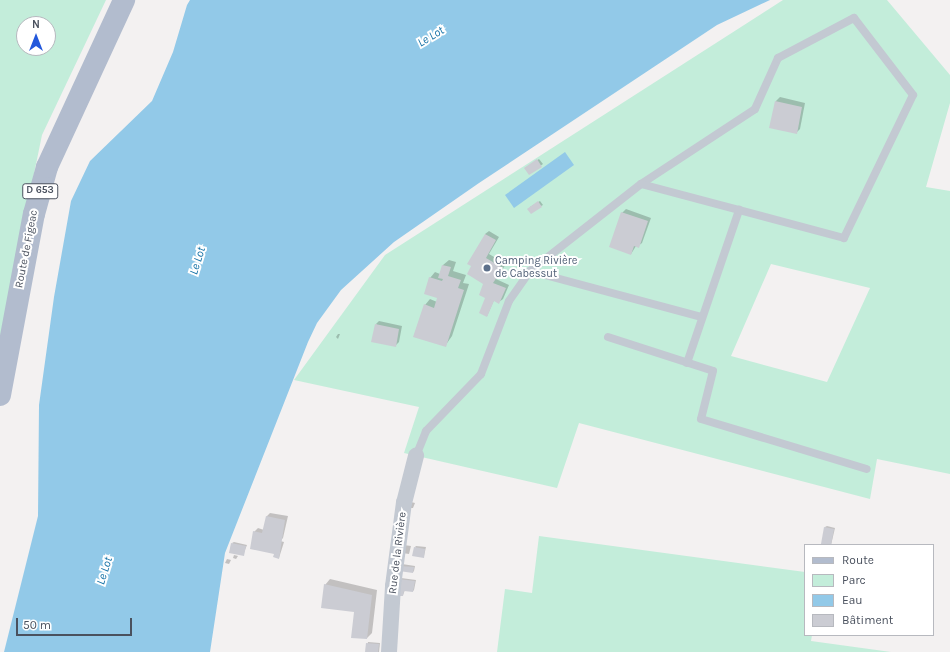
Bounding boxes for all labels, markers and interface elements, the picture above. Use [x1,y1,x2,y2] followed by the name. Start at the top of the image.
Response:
[16,16,56,56] north arrow
[32,18,40,31] text: N
[415,24,447,50] water label: Le Lot
[22,183,58,199] road number: D 653
[13,209,41,289] street label: Route de Figeac
[187,245,209,277] water label: Le Lot
[495,255,577,281] place label: Camping Rivière de Cabessut
[482,263,492,273] marker: Camping Rivière de Cabessut
[386,511,410,595] street label: Rue de la Rivière
[804,544,934,636] legend
[842,553,874,567] text: Route
[94,555,116,587] water label: Le Lot
[842,573,866,587] text: Parc
[842,593,863,607] text: Eau
[18,610,134,636] scale bar
[842,613,893,627] text: Bâtiment
[23,618,51,632] text: 50 m

